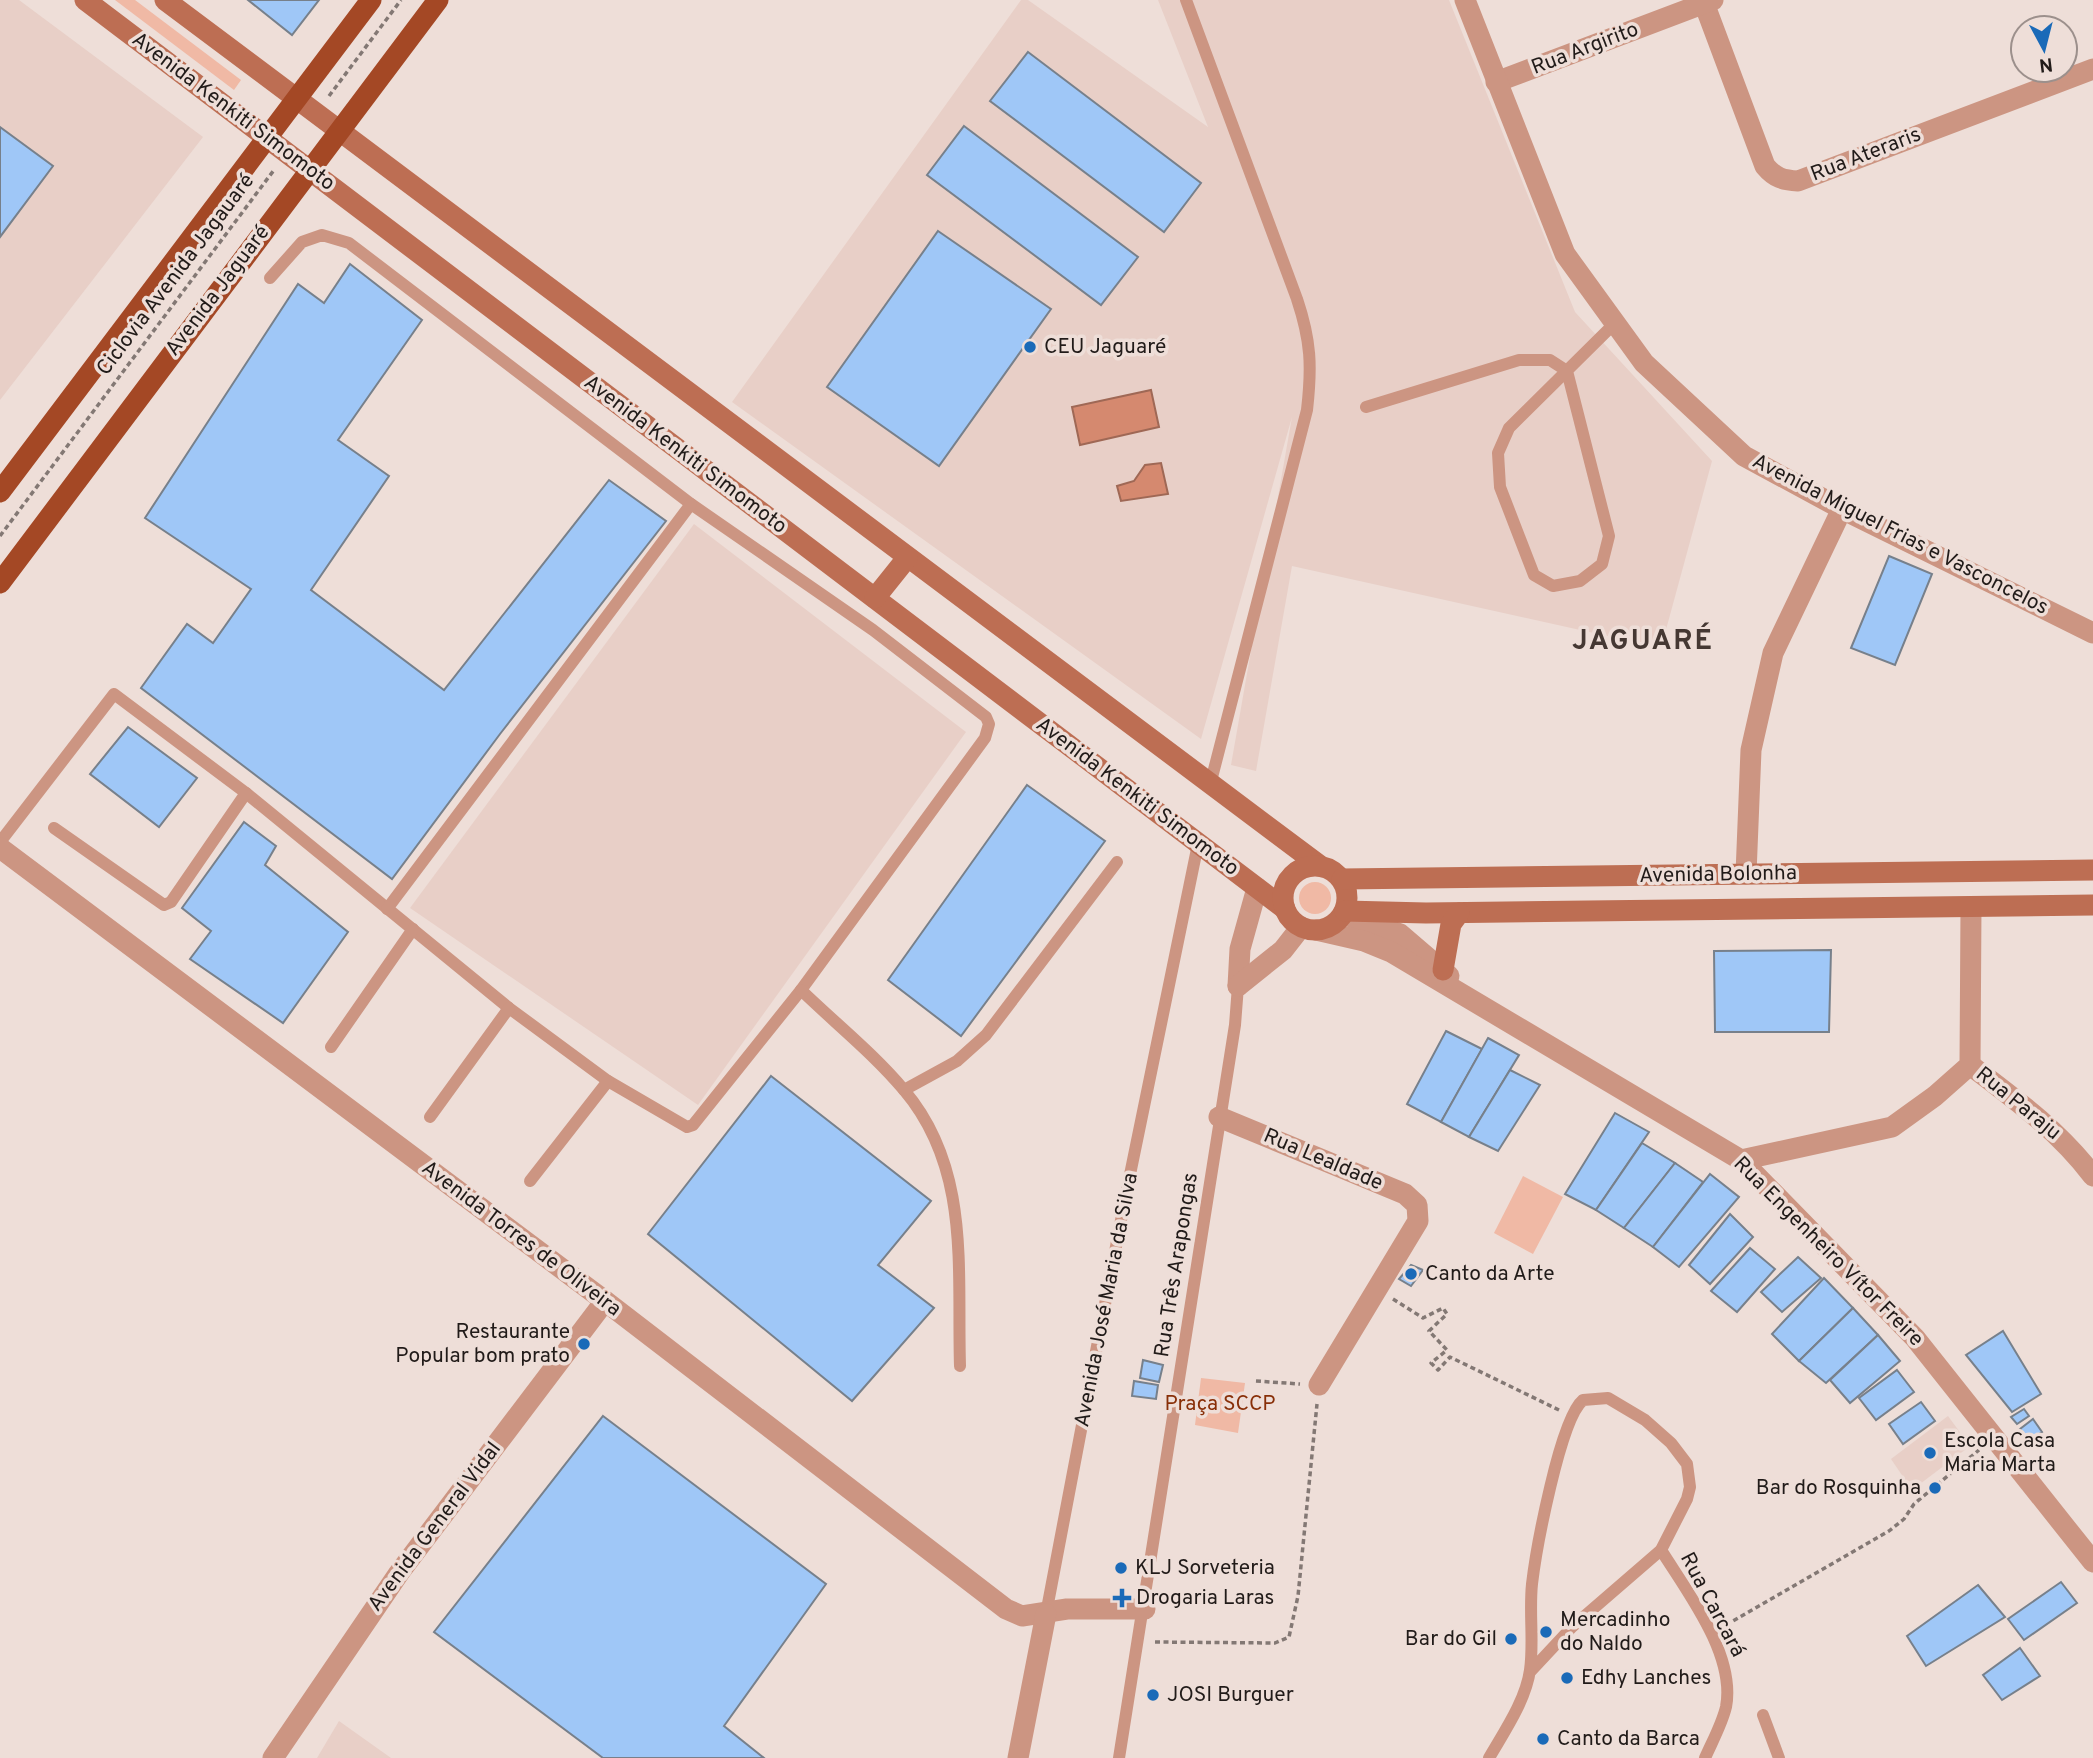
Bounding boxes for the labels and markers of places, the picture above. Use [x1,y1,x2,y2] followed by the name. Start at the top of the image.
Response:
[1044,334,1166,361] place label: CEU Jaguaré
[1022,339,1038,355] marker: CEU Jaguaré
[1425,1261,1555,1288] place label: Canto da Arte
[1403,1266,1419,1282] marker: Canto da Arte
[395,1319,570,1370] place label: Restaurante Popular bom prato
[576,1336,592,1352] marker: Restaurante Popular bom prato
[1944,1428,2056,1479] place label: Escola Casa Maria Marta
[1922,1445,1938,1461] marker: Escola Casa Maria Marta
[1756,1475,1921,1502] place label: Bar do Rosquinha
[1927,1480,1943,1496] marker: Bar do Rosquinha
[1135,1555,1275,1582] place label: KLJ Sorveteria
[1113,1560,1129,1576] marker: KLJ Sorveteria
[1136,1585,1274,1612] place label: Drogaria Laras
[1114,1590,1130,1606] marker: Drogaria Laras
[1560,1607,1671,1658] place label: Mercadinho do Naldo
[1538,1624,1554,1640] marker: Mercadinho do Naldo
[1405,1626,1497,1653] place label: Bar do Gil
[1503,1631,1519,1647] marker: Bar do Gil
[1581,1665,1711,1692] place label: Edhy Lanches
[1559,1670,1575,1686] marker: Edhy Lanches
[1167,1682,1294,1709] place label: JOSI Burguer
[1145,1687,1161,1703] marker: JOSI Burguer
[1557,1726,1700,1753] place label: Canto da Barca
[1535,1731,1551,1747] marker: Canto da Barca

